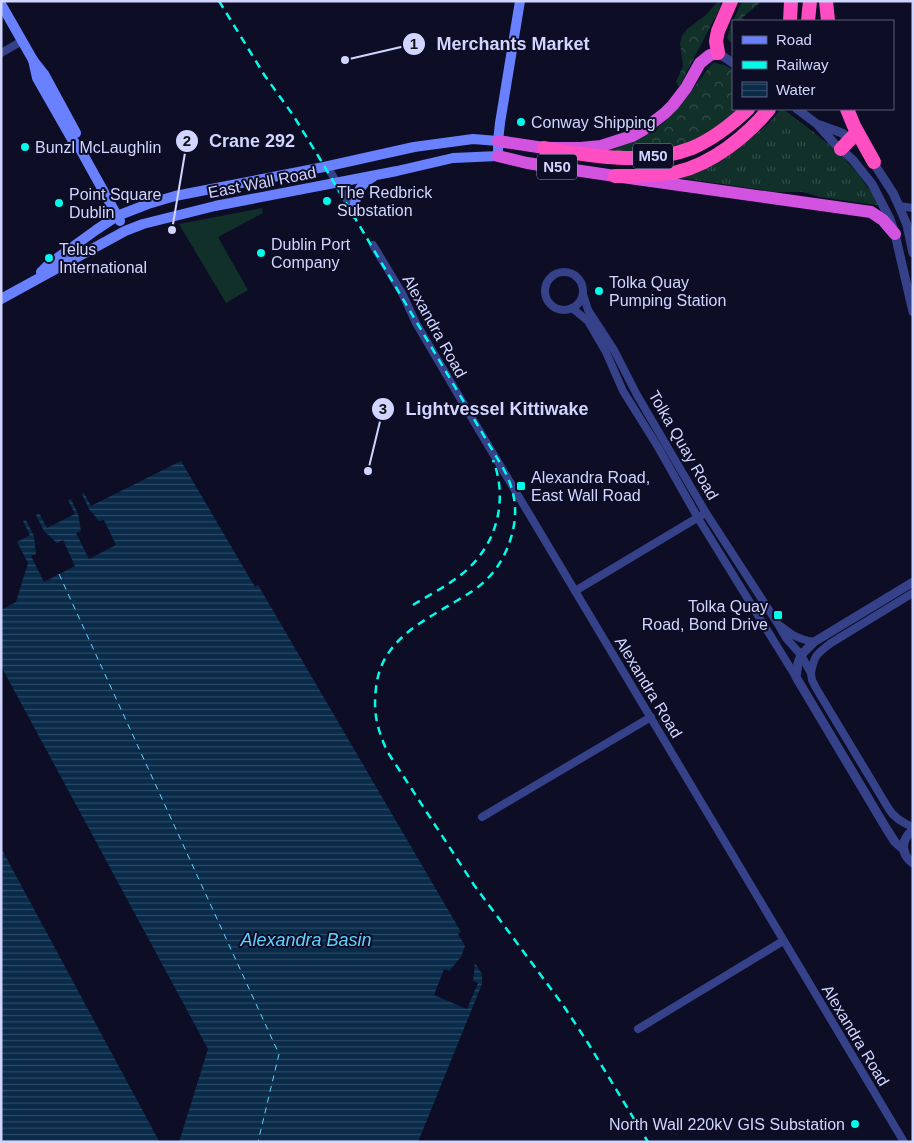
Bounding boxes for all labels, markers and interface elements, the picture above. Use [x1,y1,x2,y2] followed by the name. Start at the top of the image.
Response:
[732,20,894,110] legend
[402,28,600,61] callout: Merchants Market
[776,31,812,48] text: Road
[436,34,590,54] text: Merchants Market
[410,35,418,52] text: 1
[776,56,829,73] text: Railway
[776,81,815,98] text: Water
[531,114,656,131] place label: Conway Shipping
[515,116,527,128] marker: Conway Shipping
[174,125,305,158] callout: Crane 292
[209,131,295,151] text: Crane 292
[183,132,191,149] text: 2
[35,139,161,156] place label: Bunzl McLaughlin
[19,141,31,153] marker: Bunzl McLaughlin
[633,144,673,168] road number: M50
[537,154,577,180] road number: N50
[207,164,318,201] street label: East Wall Road
[337,184,433,219] place label: The Redbrick Substation
[69,186,162,221] place label: Point Square Dublin
[321,195,333,207] marker: The Redbrick Substation
[53,197,65,209] marker: Point Square Dublin
[271,236,351,271] place label: Dublin Port Company
[59,241,147,276] place label: Telus International
[255,247,267,259] marker: Dublin Port Company
[43,252,55,264] marker: Telus International
[399,272,470,381] street label: Alexandra Road
[609,274,726,309] place label: Tolka Quay Pumping Station
[593,285,605,297] marker: Tolka Quay Pumping Station
[646,388,722,503] street label: Tolka Quay Road
[370,392,598,425] callout: Lightvessel Kittiwake
[405,399,589,419] text: Lightvessel Kittiwake
[379,400,387,417] text: 3
[531,469,650,504] place label: Alexandra Road, East Wall Road
[515,480,527,492] marker: Alexandra Road, East Wall Road
[642,598,768,633] place label: Tolka Quay Road, Bond Drive
[772,609,784,621] marker: Tolka Quay Road, Bond Drive
[612,634,685,741] street label: Alexandra Road
[239,930,372,950] water label: Alexandra Basin
[819,982,892,1089] street label: Alexandra Road
[609,1116,845,1133] place label: North Wall 220kV GIS Substation
[849,1118,861,1130] marker: North Wall 220kV GIS Substation

